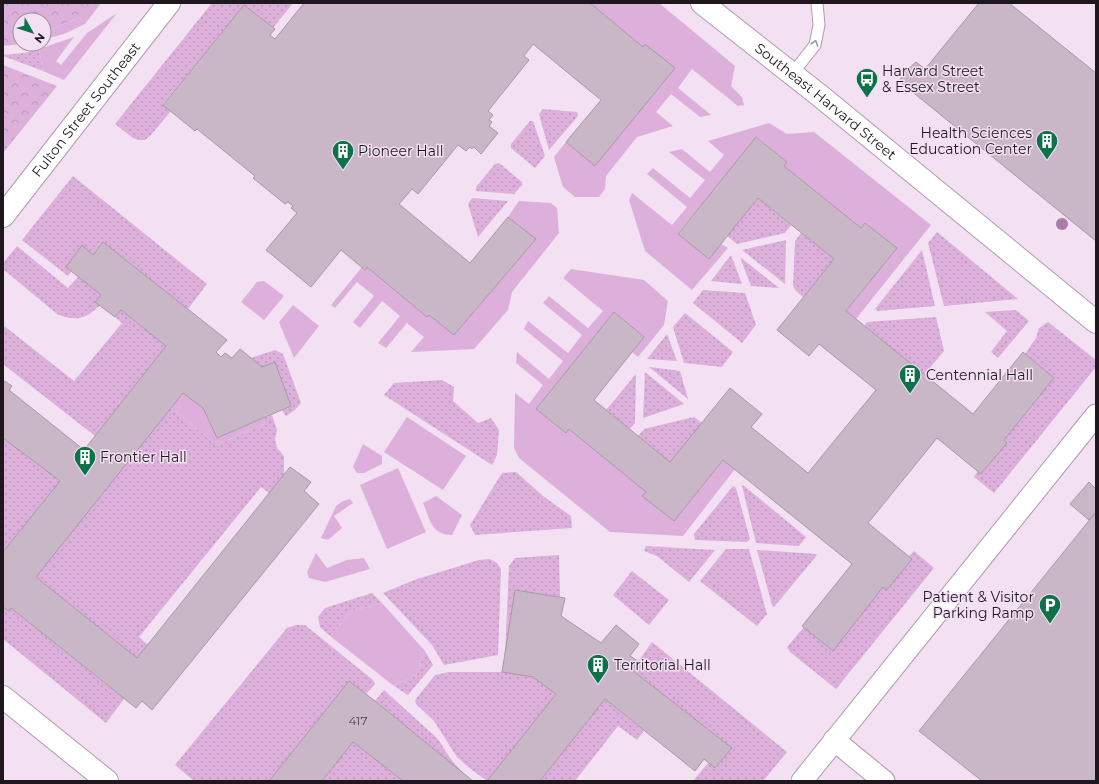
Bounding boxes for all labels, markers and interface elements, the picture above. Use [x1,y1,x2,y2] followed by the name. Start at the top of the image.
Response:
[12,12,52,52] north arrow
[32,30,48,46] text: N
[28,38,144,181] street label: Fulton Street Southeast
[751,39,900,164] street label: Southeast Harvard Street
[810,39,818,46] one-way arrow
[882,62,984,96] place label: Harvard Street & Essex Street
[854,66,880,99] bus stop icon: Harvard Street & Essex Street
[909,124,1032,158] place label: Health Sciences Education Center
[1034,128,1060,161] building icon: Health Sciences Education Center
[330,138,356,171] building icon: Pioneer Hall
[358,142,443,160] place label: Pioneer Hall
[897,362,923,395] building icon: Centennial Hall
[926,366,1033,384] place label: Centennial Hall
[72,444,98,477] building icon: Frontier Hall
[100,448,187,466] place label: Frontier Hall
[923,588,1034,622] place label: Patient & Visitor Parking Ramp
[1037,592,1063,625] parking icon: Patient & Visitor Parking Ramp
[585,652,611,685] building icon: Territorial Hall
[614,656,711,674] place label: Territorial Hall
[348,713,368,728] house number: 417

